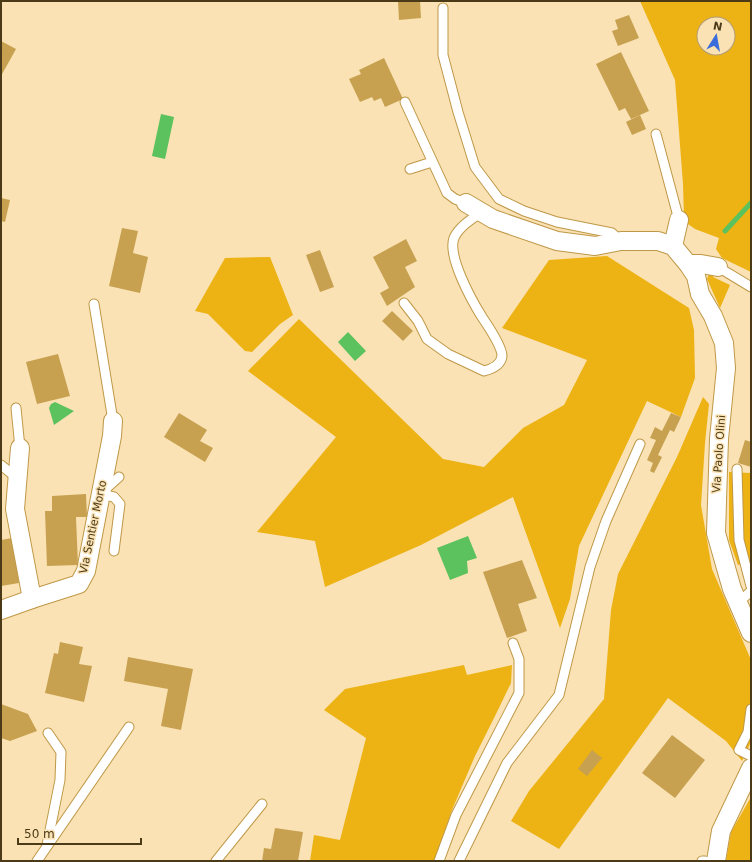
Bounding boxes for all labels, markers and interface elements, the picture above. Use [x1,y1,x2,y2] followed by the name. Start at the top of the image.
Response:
[696,16,736,56] north arrow
[712,19,724,34] text: N
[710,415,728,493] street label: Via Paolo Olini
[77,479,109,575] street label: Via Sentier Morto
[18,820,141,846] scale bar
[24,827,55,841] text: 50 m

